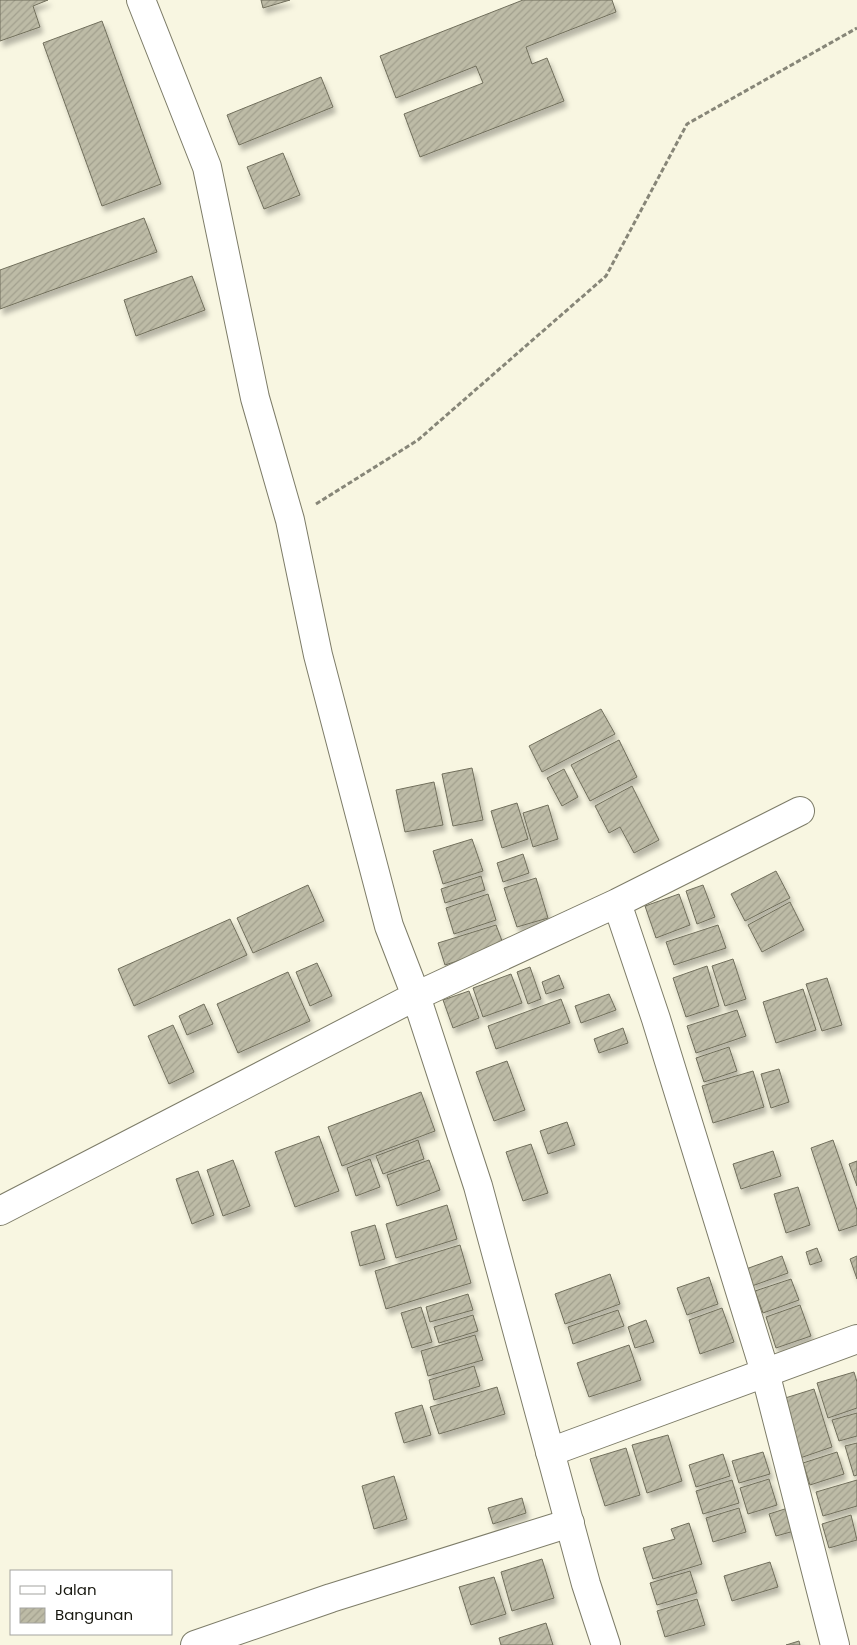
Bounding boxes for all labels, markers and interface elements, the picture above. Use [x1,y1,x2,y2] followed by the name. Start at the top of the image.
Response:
[10,1570,172,1635] legend
[55,1579,97,1600] text: Jalan
[55,1604,133,1625] text: Bangunan

